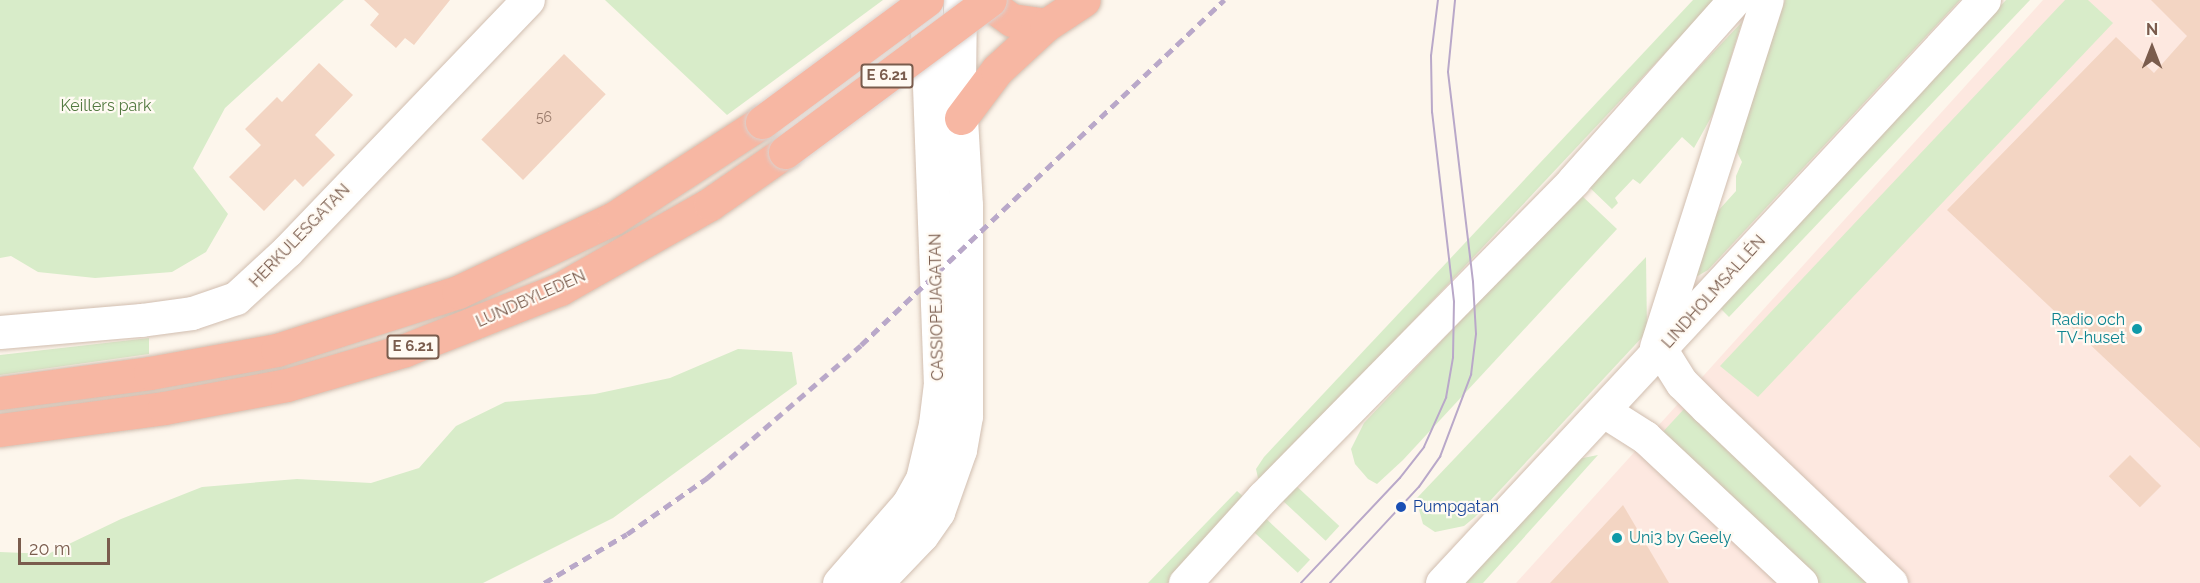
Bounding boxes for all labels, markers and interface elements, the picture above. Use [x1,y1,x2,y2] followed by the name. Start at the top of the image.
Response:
[2122,18,2182,78] north arrow
[2146,20,2158,39] text: N
[860,64,914,88] road number: E 6.21
[61,96,151,116] park label: Keillers park
[536,109,552,125] house number: 56
[246,180,354,292] street label: HERKULESGATAN
[1658,232,1770,352] street label: LINDHOLMSALLÉN
[926,233,948,381] street label: CASSIOPEJAGATAN
[473,266,589,332] street label: LUNDBYLEDEN
[2051,310,2125,348] place label: Radio och TV-huset
[2130,322,2144,336] marker: Radio och TV-huset
[386,335,440,359] road number: E 6.21
[1413,497,1499,517] place label: Pumpgatan
[1394,500,1408,514] marker: Pumpgatan
[21,526,112,564] scale bar
[1629,528,1732,548] place label: Uni3 by Geely
[1610,531,1624,545] marker: Uni3 by Geely
[29,538,71,559] text: 20 m

